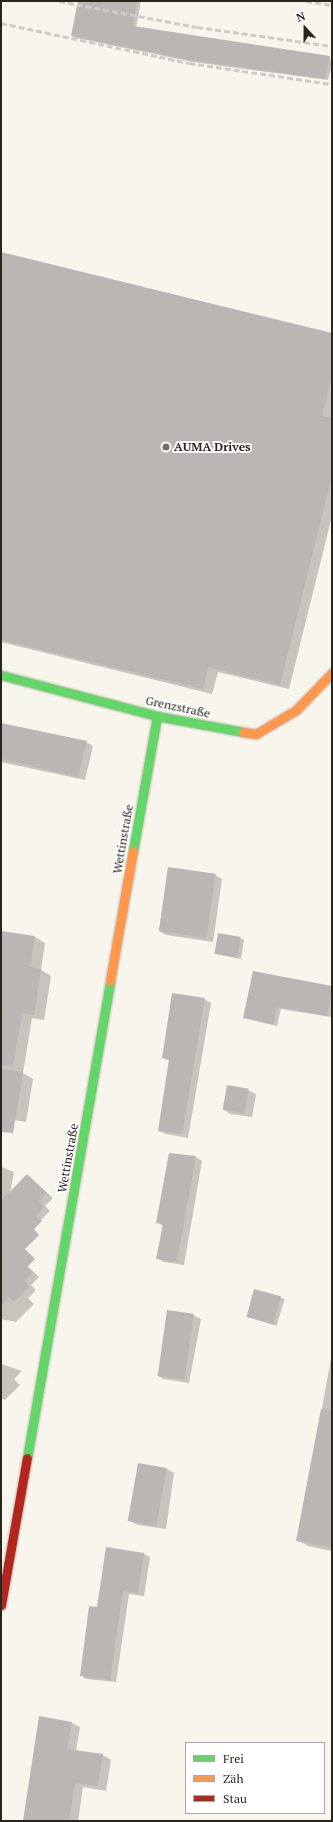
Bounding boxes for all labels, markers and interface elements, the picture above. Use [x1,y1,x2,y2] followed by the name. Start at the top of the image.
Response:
[285,8,325,48] north arrow
[294,9,307,25] text: N
[174,440,251,454] place label: AUMA Drives
[161,442,171,452] marker: AUMA Drives
[144,693,212,721] street label: Grenzstraße
[110,803,136,875] street label: Wettinstraße
[55,1122,81,1194] street label: Wettinstraße
[185,1742,325,1814] legend
[223,1751,244,1766] text: Frei
[223,1771,243,1786] text: Zäh
[223,1791,247,1806] text: Stau

